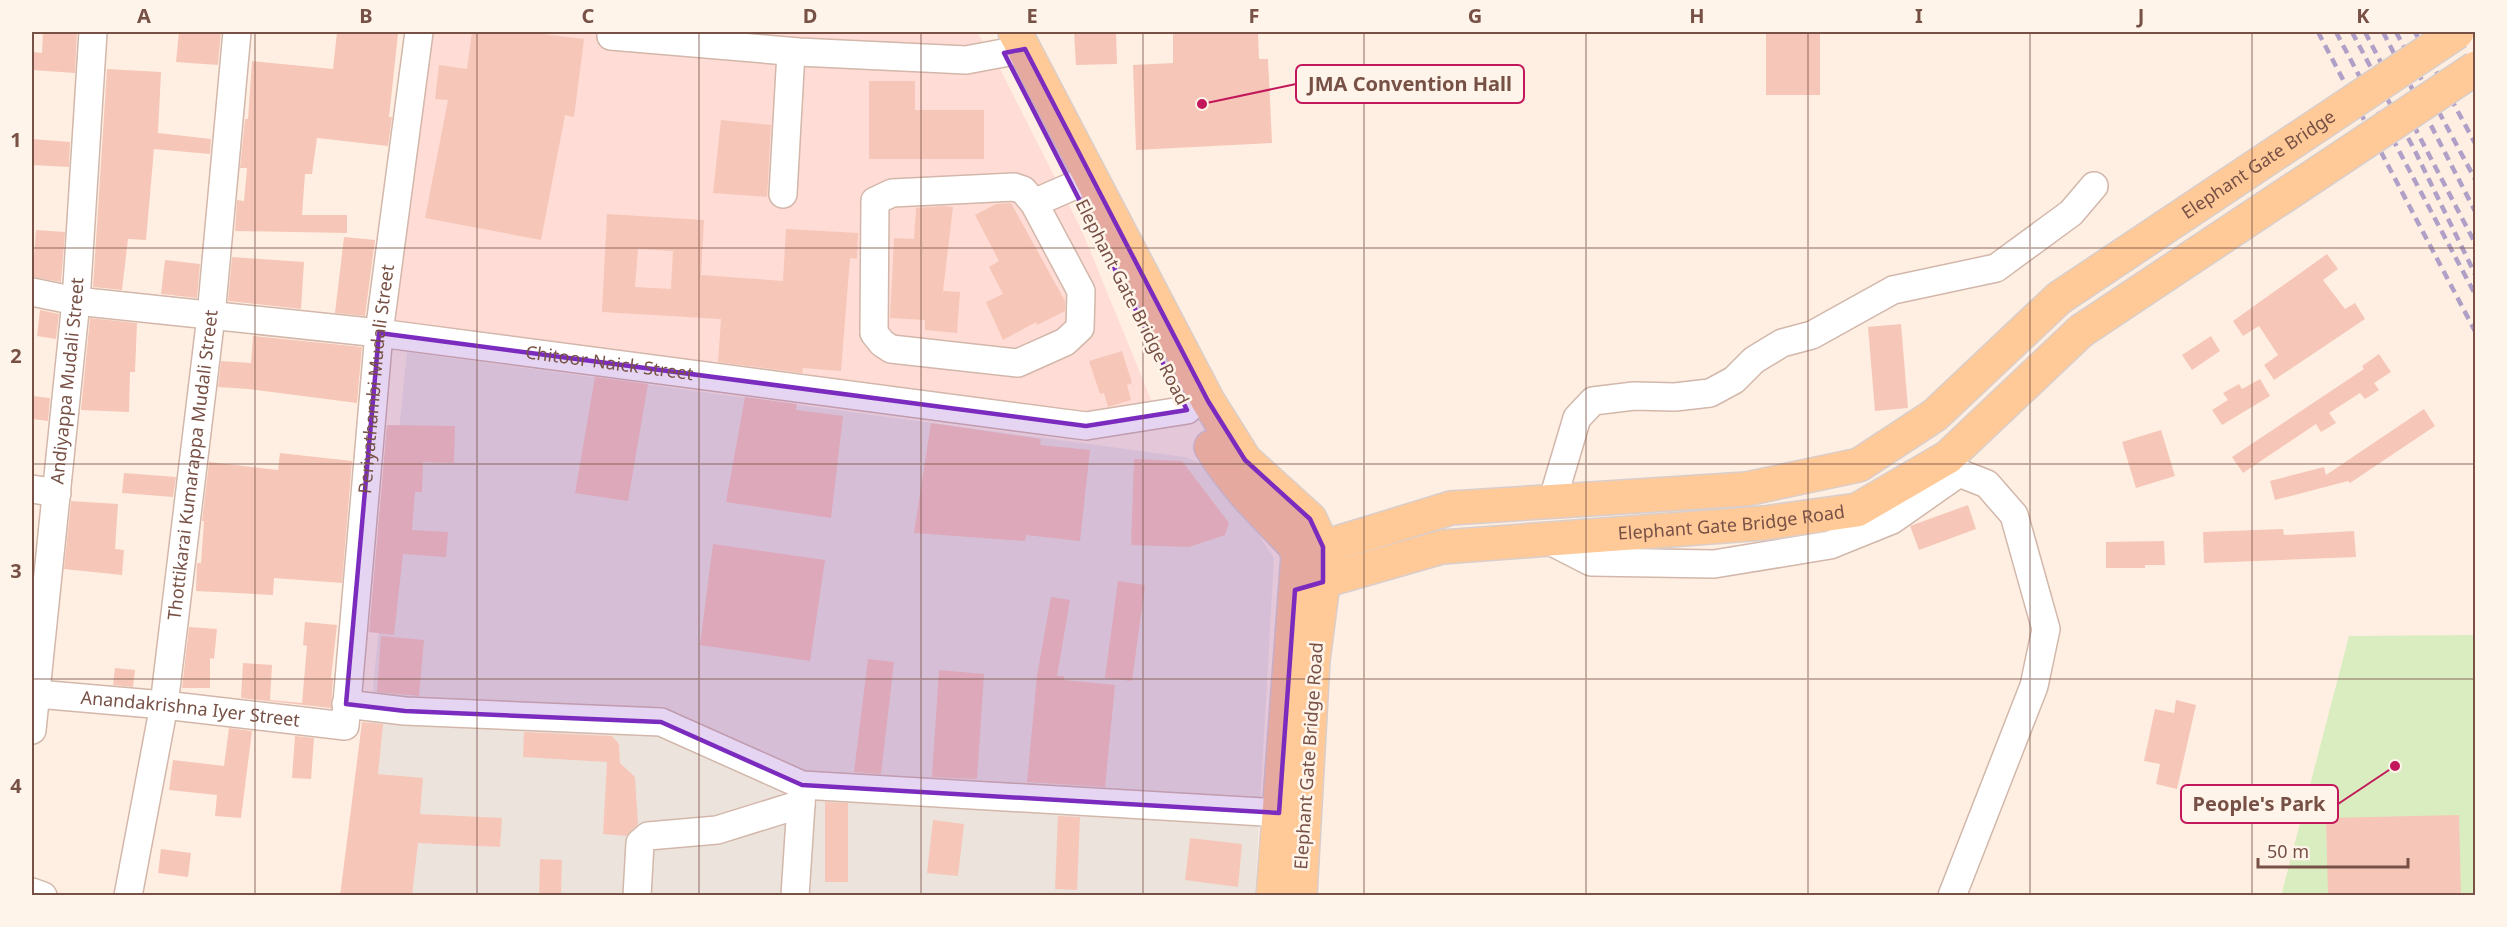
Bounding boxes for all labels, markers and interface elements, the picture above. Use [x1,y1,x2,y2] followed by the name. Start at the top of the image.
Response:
[137,2,151,29] text: A
[359,2,373,29] text: B
[582,2,595,29] text: C
[803,2,817,29] text: D
[1026,2,1038,29] text: E
[1249,2,1259,29] text: F
[1468,2,1482,29] text: G
[1689,2,1705,29] text: H
[1915,2,1923,29] text: I
[2136,2,2144,29] text: J
[2356,2,2370,29] text: K
[1296,65,1524,103] callout: JMA Convention Hall
[1306,70,1512,97] text: JMA Convention Hall
[2176,104,2340,224] street label: Elephant Gate Bridge
[10,126,22,153] text: 1
[1070,195,1195,409] street label: Elephant Gate Bridge Road
[352,262,399,495] street label: Periyathambi Mudali Street
[44,276,88,485] street label: Andiyappa Mudali Street
[161,308,223,621] street label: Thottikarai Kumarappa Mudali Street
[524,339,696,385] street label: Chitoor Naick Street
[10,342,22,369] text: 2
[1617,499,1846,545] street label: Elephant Gate Bridge Road
[10,557,22,584] text: 3
[1288,641,1328,870] street label: Elephant Gate Bridge Road
[80,685,302,732] street label: Anandakrishna Iyer Street
[10,772,22,799] text: 4
[2181,785,2338,823] callout: People's Park
[2193,790,2326,817] text: People's Park
[2258,831,2408,869] scale bar
[2267,839,2309,863] text: 50 m

